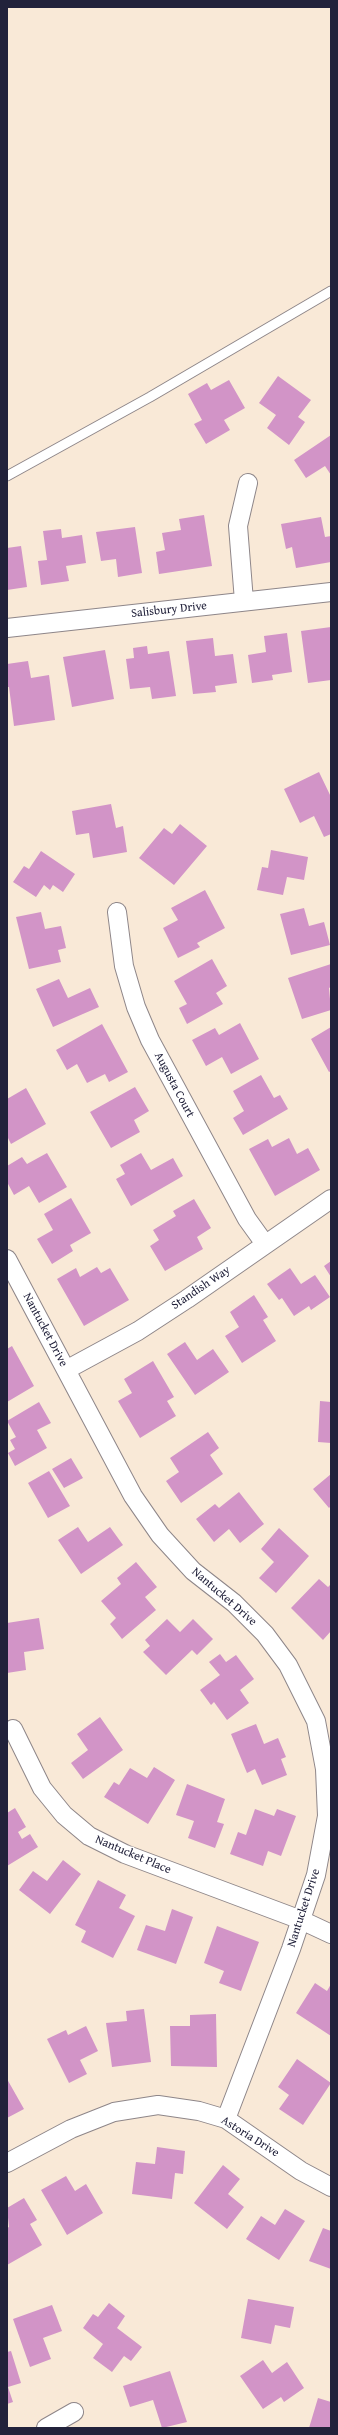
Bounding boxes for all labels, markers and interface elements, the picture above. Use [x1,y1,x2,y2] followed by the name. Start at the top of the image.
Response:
[130,599,208,621] street label: Salisbury Drive
[151,1050,197,1120] street label: Augusta Court
[169,1263,233,1313] street label: Standish Way
[20,1291,70,1369] street label: Nantucket Drive
[189,1565,259,1629] street label: Nantucket Drive
[93,1833,173,1877] street label: Nantucket Place
[285,1867,323,1949] street label: Nantucket Drive
[218,2113,282,2161] street label: Astoria Drive

